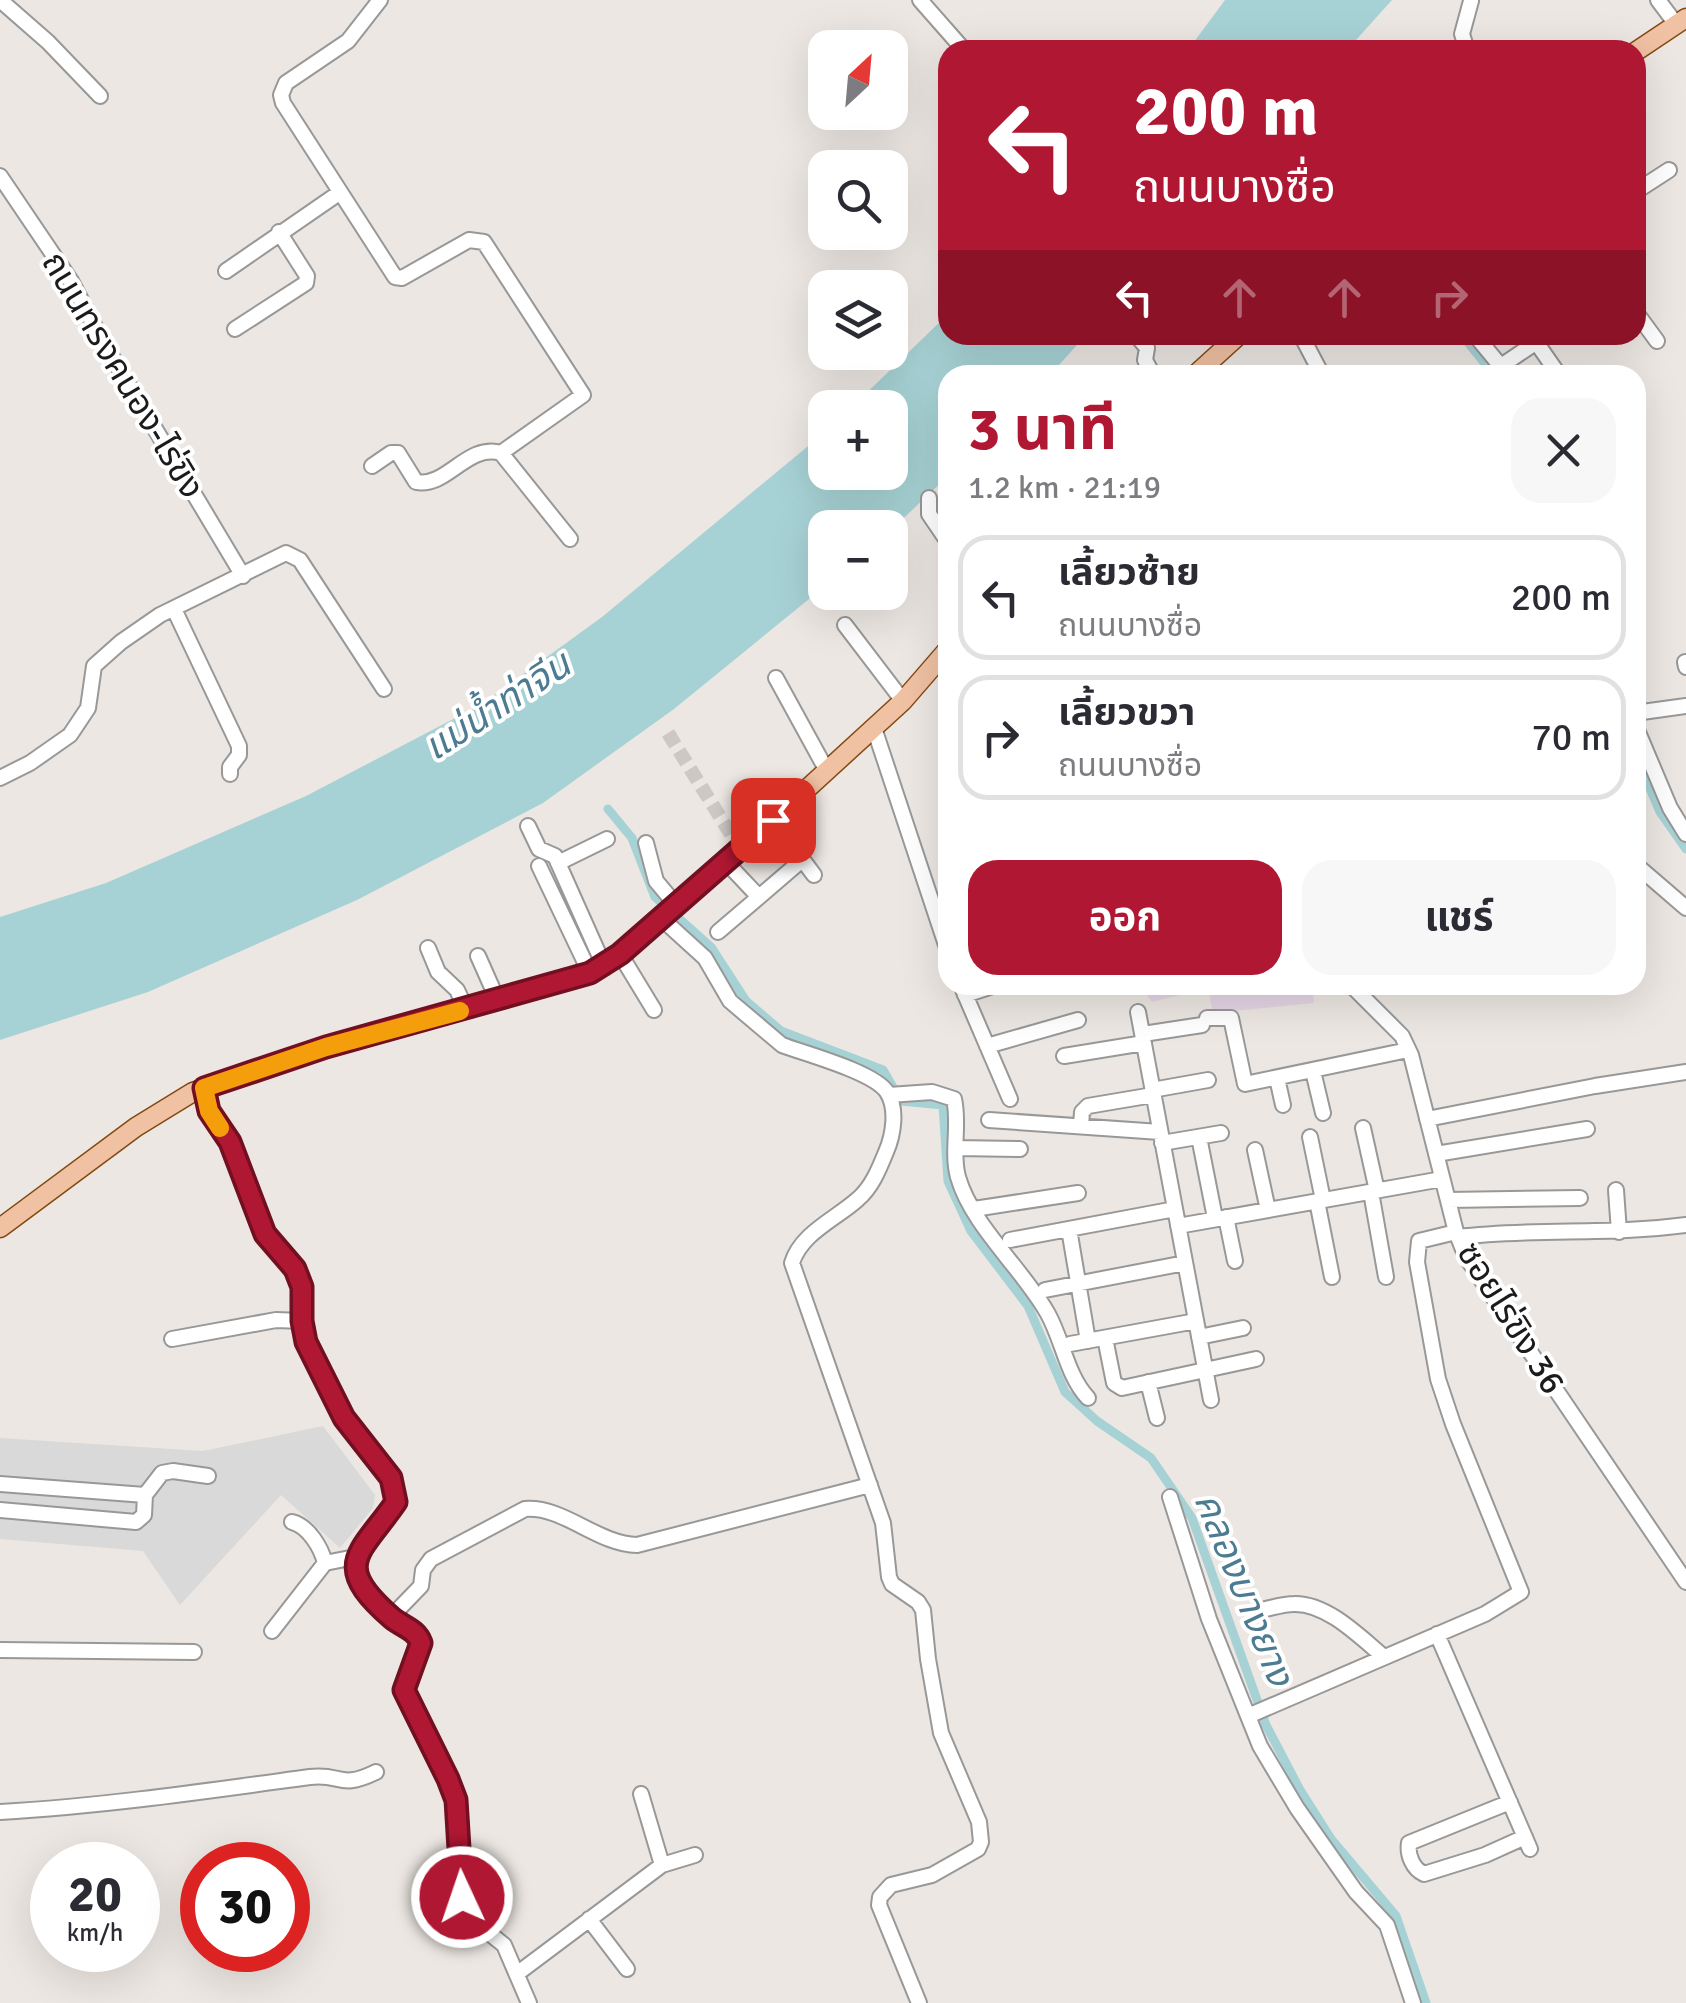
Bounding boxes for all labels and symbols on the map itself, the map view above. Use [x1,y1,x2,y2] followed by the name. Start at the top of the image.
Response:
[808,30,908,130] north arrow
[32,244,214,506] street label: ถนนทรงคนอง-ไร่ขิง
[413,637,582,771] water label: แม่น้ำท่าจีน
[731,778,816,863] pin
[1447,1234,1575,1402] street label: ซอยไร่ขิง 36
[1184,1485,1305,1694] water label: คลองบางยาง
[180,1842,310,1972] speed limit sign: 30
[410,1845,514,1949] position arrow

